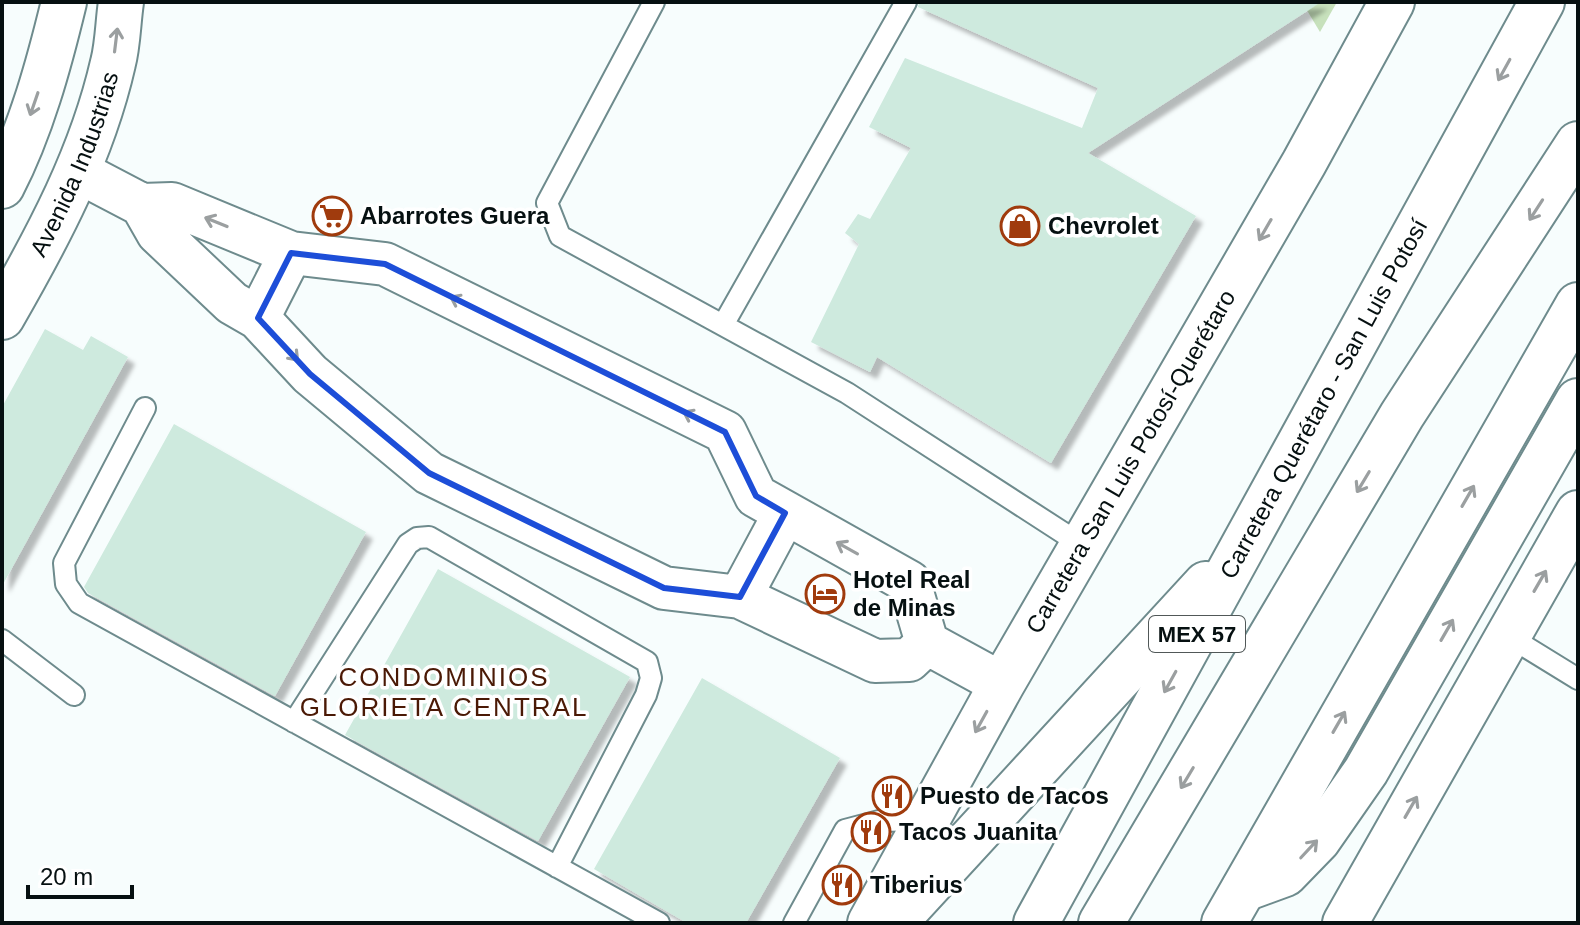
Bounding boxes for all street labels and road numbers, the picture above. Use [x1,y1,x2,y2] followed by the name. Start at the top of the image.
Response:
[24,69,123,261] street label: Avenida Industrias
[1214,214,1433,583] street label: Carretera Querétaro - San Luis Potosí
[1020,285,1241,638] street label: Carretera San Luis Potosí-Querétaro
[1149,616,1245,652] road number: MEX 57

